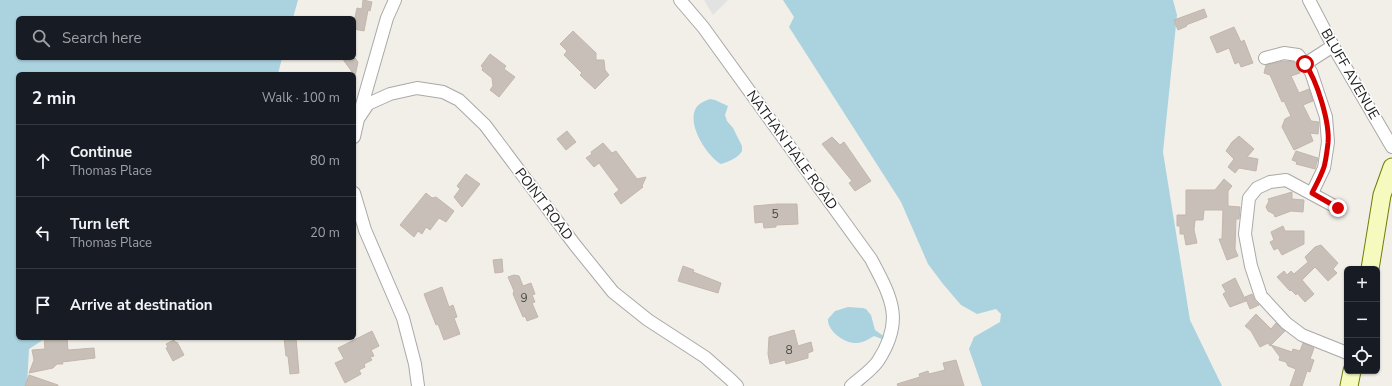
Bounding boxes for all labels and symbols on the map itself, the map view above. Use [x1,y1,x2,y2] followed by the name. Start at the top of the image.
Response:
[1316,25,1384,123] street label: BLUFF AVENUE
[1296,55,1314,73] route start
[742,86,842,214] street label: NATHAN HALE ROAD
[511,164,577,244] street label: POINT ROAD
[1329,199,1347,217] route end
[771,206,779,222] house number: 5
[520,290,528,306] house number: 9
[785,342,793,358] house number: 8

